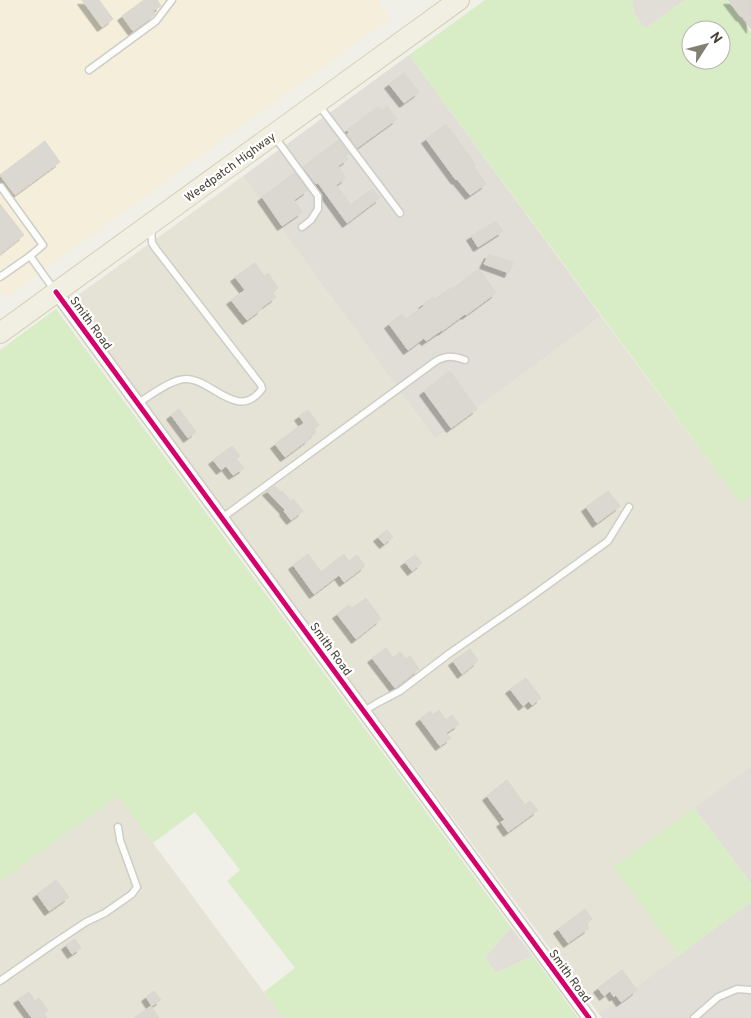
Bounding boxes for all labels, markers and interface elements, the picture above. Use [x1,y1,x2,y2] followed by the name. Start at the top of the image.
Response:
[681,20,731,70] north arrow
[705,29,725,47] text: N
[182,129,279,206] street label: Weedpatch Highway
[65,294,115,353] street label: Smith Road
[305,620,355,679] street label: Smith Road
[544,947,594,1006] street label: Smith Road

